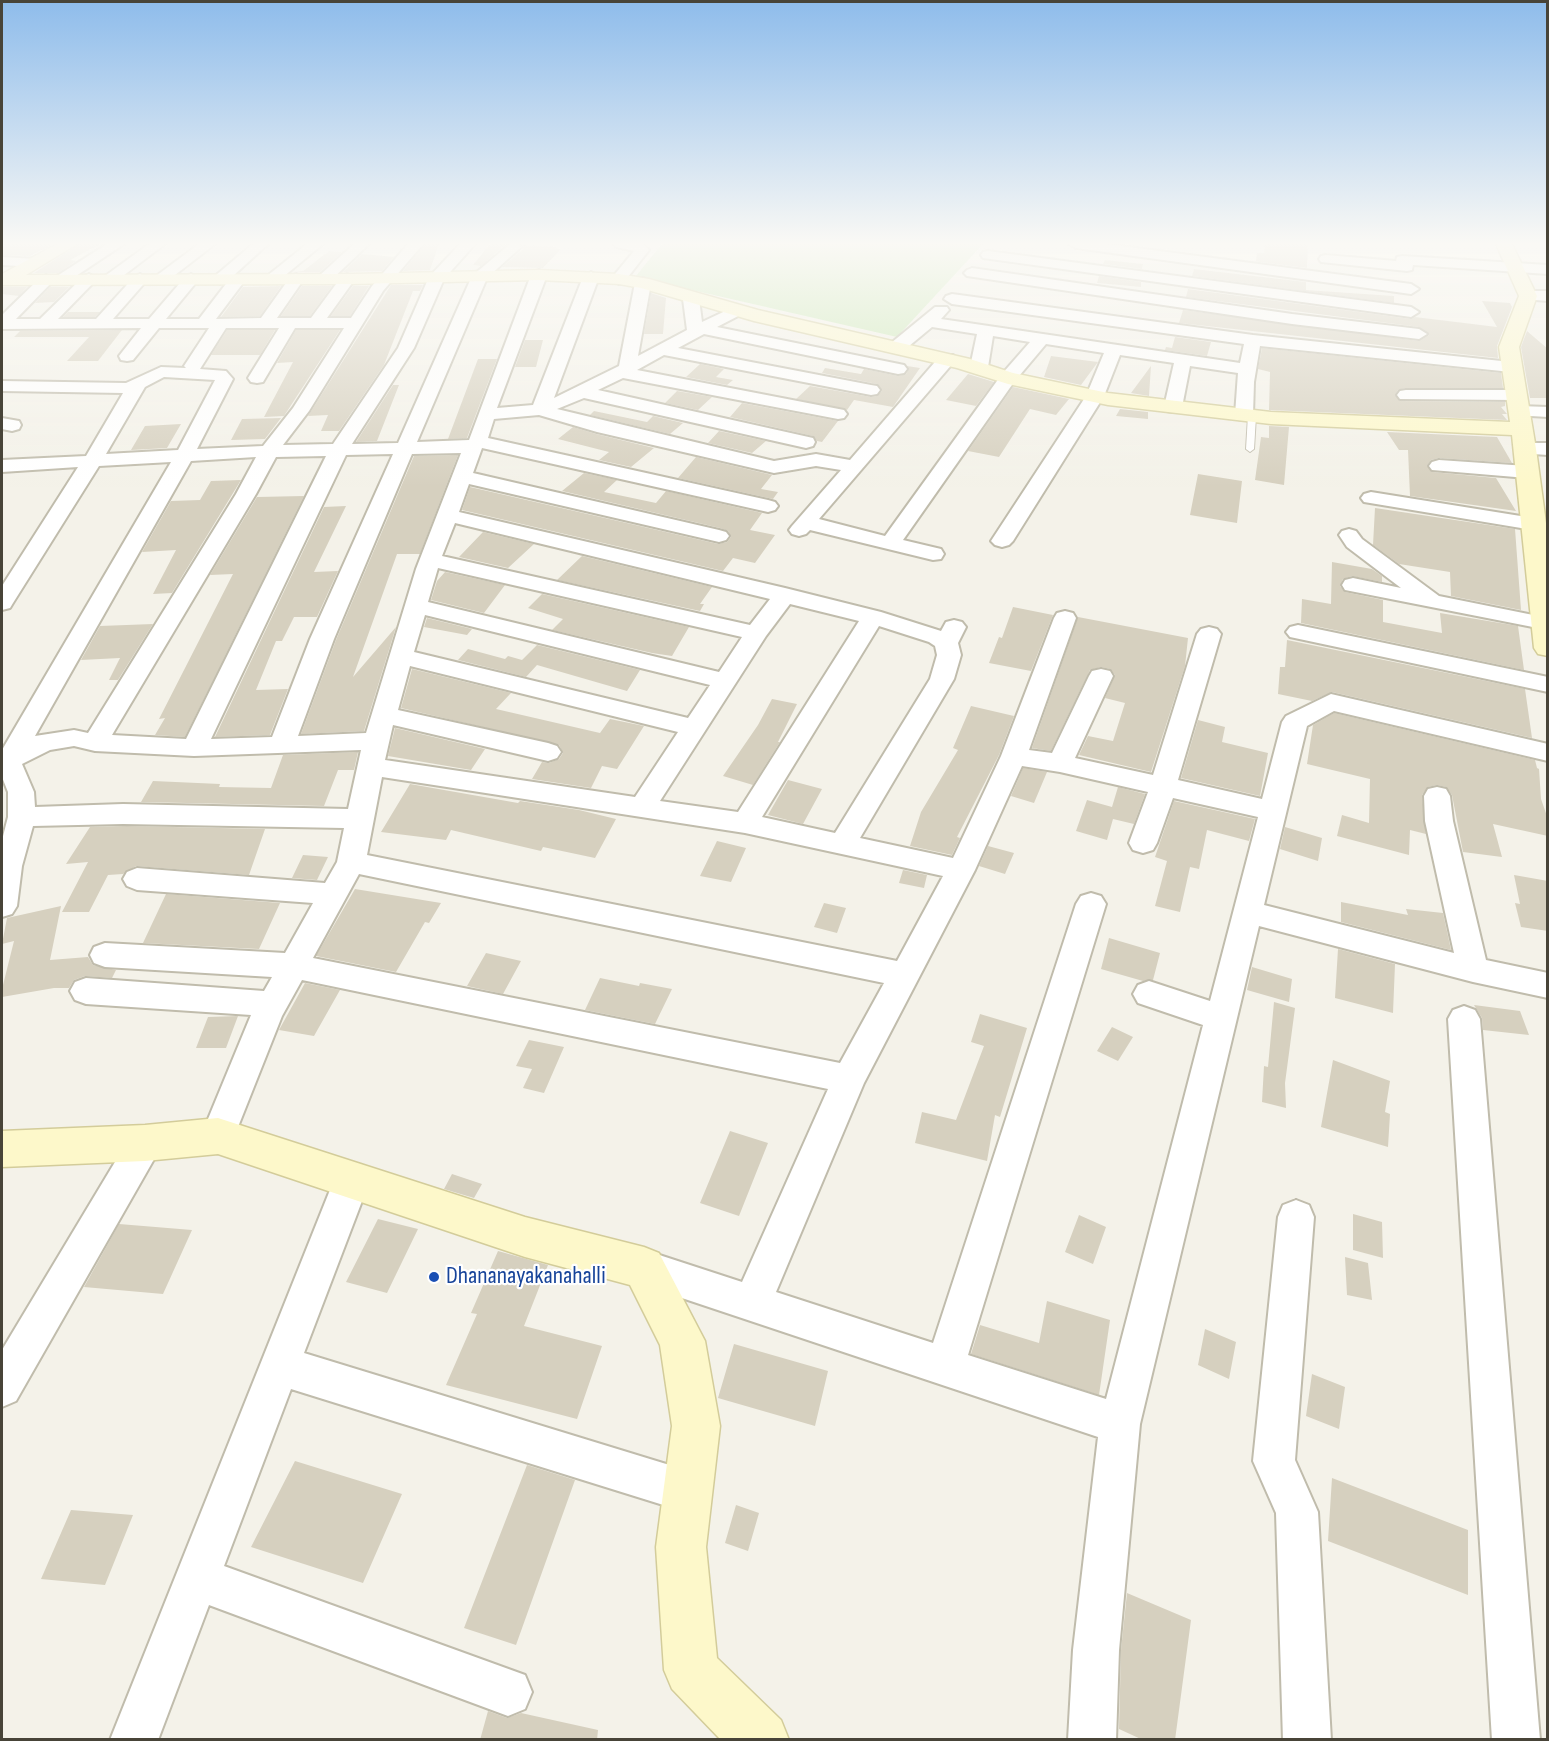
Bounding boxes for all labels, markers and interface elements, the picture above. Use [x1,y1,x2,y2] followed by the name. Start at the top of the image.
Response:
[446,1263,606,1291] place label: Dhananayakanahalli
[427,1270,441,1284] marker: Dhananayakanahalli

